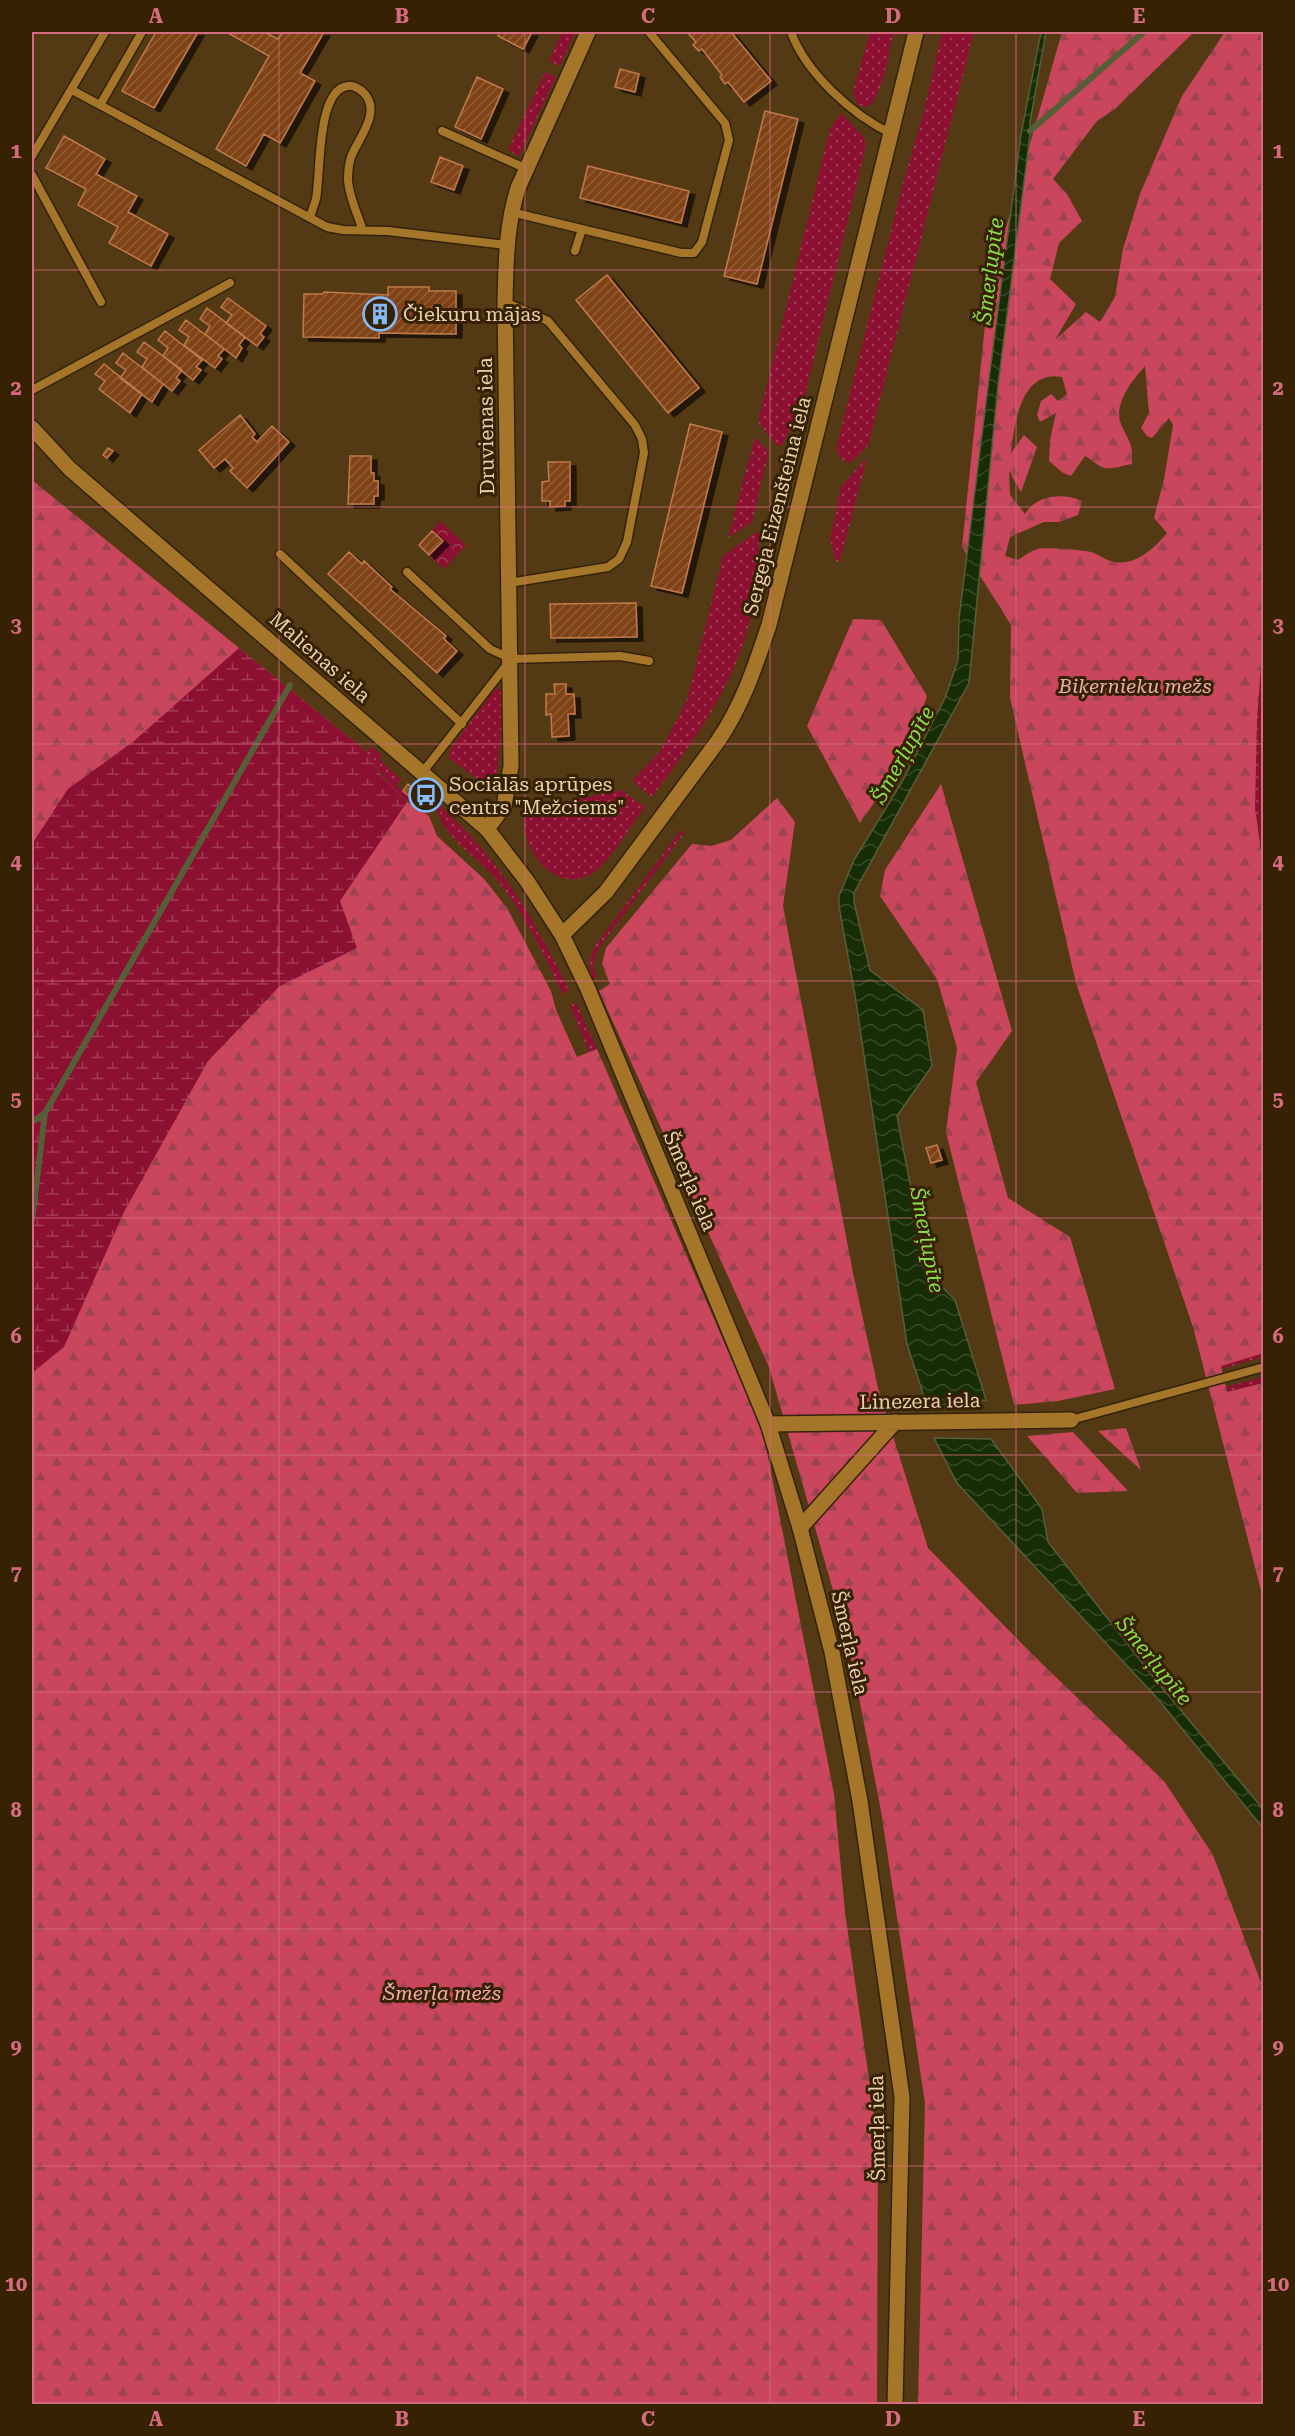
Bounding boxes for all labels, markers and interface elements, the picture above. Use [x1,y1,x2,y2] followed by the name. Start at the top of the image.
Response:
[149,4,164,28] text: A
[395,4,409,28] text: B
[641,4,655,28] text: C
[885,4,901,28] text: D
[1133,4,1146,28] text: E
[10,139,22,163] text: 1
[1272,139,1284,163] text: 1
[970,216,1010,327] water label: Šmerļupīte
[362,296,398,332] building icon: Čiekuru mājas
[403,302,541,326] place label: Čiekuru mājas
[473,357,499,495] street label: Druvienas iela
[10,376,22,400] text: 2
[1272,376,1284,400] text: 2
[738,394,816,618] street label: Sergeja Eizenšteina iela
[265,607,375,707] street label: Malienas iela
[10,613,22,637] text: 3
[1272,613,1284,637] text: 3
[1058,674,1211,699] park label: Biķernieku mežs
[865,702,941,809] water label: Šmerļupīte
[449,772,624,819] place label: Sociālās aprūpes centrs "Mežciems"
[408,777,444,813] bus stop icon: Sociālās aprūpes centrs "Mežciems"
[10,850,22,874] text: 4
[1272,850,1284,874] text: 4
[10,1087,22,1111] text: 5
[1272,1087,1284,1111] text: 5
[656,1127,722,1235] street label: Šmerļa iela
[903,1184,950,1295] water label: Šmerļupīte
[10,1324,22,1348] text: 6
[1272,1324,1284,1348] text: 6
[859,1388,981,1414] street label: Linezera iela
[10,1561,22,1585] text: 7
[1272,1561,1284,1585] text: 7
[824,1589,874,1698] street label: Šmerļa iela
[1109,1610,1198,1711] water label: Šmerļupīte
[10,1798,22,1822] text: 8
[1272,1798,1284,1822] text: 8
[382,1981,501,2007] park label: Šmerļa mežs
[10,2035,22,2059] text: 9
[1272,2035,1284,2059] text: 9
[864,2075,892,2181] street label: Šmerļa iela
[5,2272,27,2296] text: 10
[1267,2272,1289,2296] text: 10
[149,2407,164,2431] text: A
[395,2407,409,2431] text: B
[641,2407,655,2431] text: C
[885,2407,901,2431] text: D
[1133,2407,1146,2431] text: E

